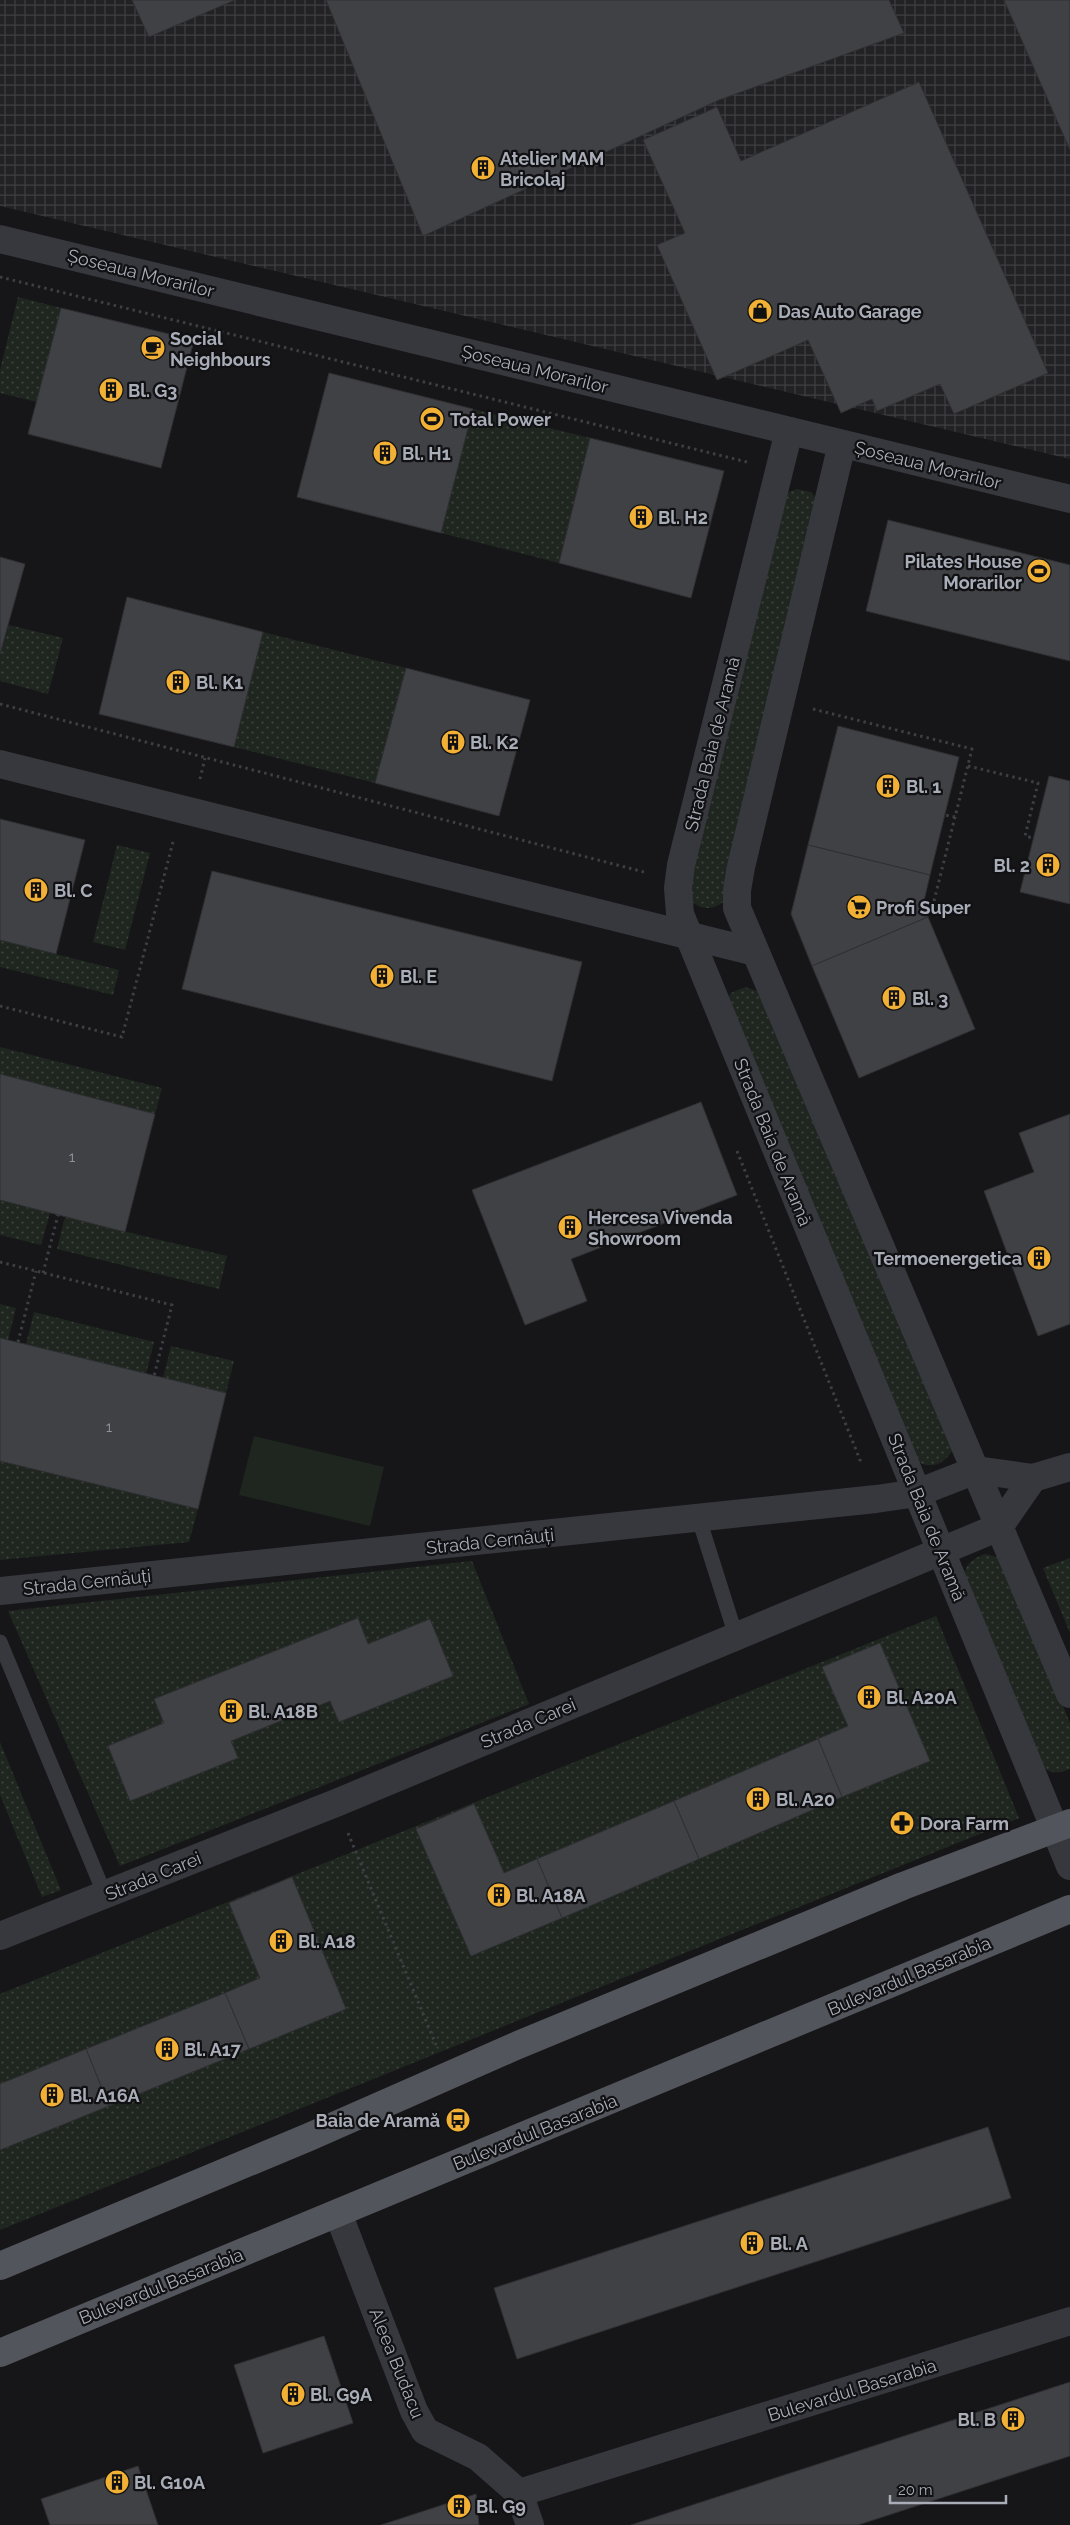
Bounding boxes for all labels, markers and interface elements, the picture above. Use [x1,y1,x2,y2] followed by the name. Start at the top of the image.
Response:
[500,148,604,190] place label: Atelier MAM Bricolaj
[470,155,496,181] building icon: Atelier MAM Bricolaj
[65,245,217,302] street label: Șoseaua Morarilor
[747,298,773,324] shop icon: Das Auto Garage
[778,301,922,322] place label: Das Auto Garage
[170,328,271,370] place label: Social Neighbours
[140,335,166,361] cafe icon: Social Neighbours
[459,341,611,398] street label: Șoseaua Morarilor
[98,377,124,403] building icon: Bl. G3
[128,380,177,401] place label: Bl. G3
[419,406,445,432] sports icon: Total Power
[450,409,551,430] place label: Total Power
[852,437,1004,494] street label: Șoseaua Morarilor
[372,440,398,466] building icon: Bl. H1
[402,443,451,464] place label: Bl. H1
[628,504,654,530] building icon: Bl. H2
[658,507,708,528] place label: Bl. H2
[905,551,1022,593] place label: Pilates House Morarilor
[1026,558,1052,584] sports icon: Pilates House Morarilor
[680,655,744,833] street label: Strada Baia de Aramă
[165,669,191,695] building icon: Bl. K1
[196,672,243,693] place label: Bl. K1
[440,729,466,755] building icon: Bl. K2
[470,732,519,753] place label: Bl. K2
[875,773,901,799] building icon: Bl. 1
[906,776,941,797] place label: Bl. 1
[1035,852,1061,878] building icon: Bl. 2
[994,855,1030,876] place label: Bl. 2
[23,877,49,903] building icon: Bl. C
[54,880,93,901] place label: Bl. C
[846,894,872,920] supermarket icon: Profi Super
[876,897,971,918] place label: Profi Super
[369,963,395,989] building icon: Bl. E
[400,966,437,987] place label: Bl. E
[881,985,907,1011] building icon: Bl. 3
[912,988,948,1009] place label: Bl. 3
[730,1055,816,1229] street label: Strada Baia de Aramă
[69,1148,76,1166] house number: 1
[588,1207,733,1249] place label: Hercesa Vivenda Showroom
[557,1214,583,1240] building icon: Hercesa Vivenda Showroom
[1026,1245,1052,1271] building icon: Termoenergetica
[874,1248,1022,1269] place label: Termoenergetica
[106,1418,113,1436] house number: 1
[884,1430,970,1604] street label: Strada Baia de Aramă
[425,1524,555,1558] street label: Strada Cernăuți
[22,1565,152,1599] street label: Strada Cernăuți
[856,1684,882,1710] building icon: Bl. A20A
[886,1687,958,1708] place label: Bl. A20A
[477,1694,579,1752] street label: Strada Carei
[218,1698,244,1724] building icon: Bl. A18B
[248,1701,318,1722] place label: Bl. A18B
[745,1786,771,1812] building icon: Bl. A20
[776,1789,835,1810] place label: Bl. A20
[889,1810,915,1836] pharmacy icon: Dora Farm
[920,1813,1009,1834] place label: Dora Farm
[102,1847,204,1905] street label: Strada Carei
[486,1882,512,1908] building icon: Bl. A18A
[516,1885,586,1906] place label: Bl. A18A
[268,1928,294,1954] building icon: Bl. A18
[298,1931,356,1952] place label: Bl. A18
[824,1932,994,2020] street label: Bulevardul Basarabia
[154,2036,180,2062] building icon: Bl. A17
[184,2039,242,2060] place label: Bl. A17
[39,2082,65,2108] building icon: Bl. A16A
[70,2085,140,2106] place label: Bl. A16A
[450,2089,620,2175] street label: Bulevardul Basarabia
[445,2107,471,2133] bus stop icon: Baia de Aramă
[316,2110,440,2131] place label: Baia de Aramă
[739,2230,765,2256] building icon: Bl. A
[770,2233,809,2254] place label: Bl. A
[76,2243,246,2329] street label: Bulevardul Basarabia
[365,2305,429,2421] street label: Aleea Budacu
[765,2354,939,2426] street label: Bulevardul Basarabia
[280,2381,306,2407] building icon: Bl. G9A
[310,2384,373,2405] place label: Bl. G9A
[1000,2406,1026,2432] building icon: Bl. B
[957,2409,996,2430] place label: Bl. B
[104,2469,130,2495] building icon: Bl. G10A
[134,2472,206,2493] place label: Bl. G10A
[890,2472,1006,2504] scale bar
[898,2481,933,2499] text: 20 m
[446,2493,472,2519] building icon: Bl. G9
[476,2496,526,2517] place label: Bl. G9

